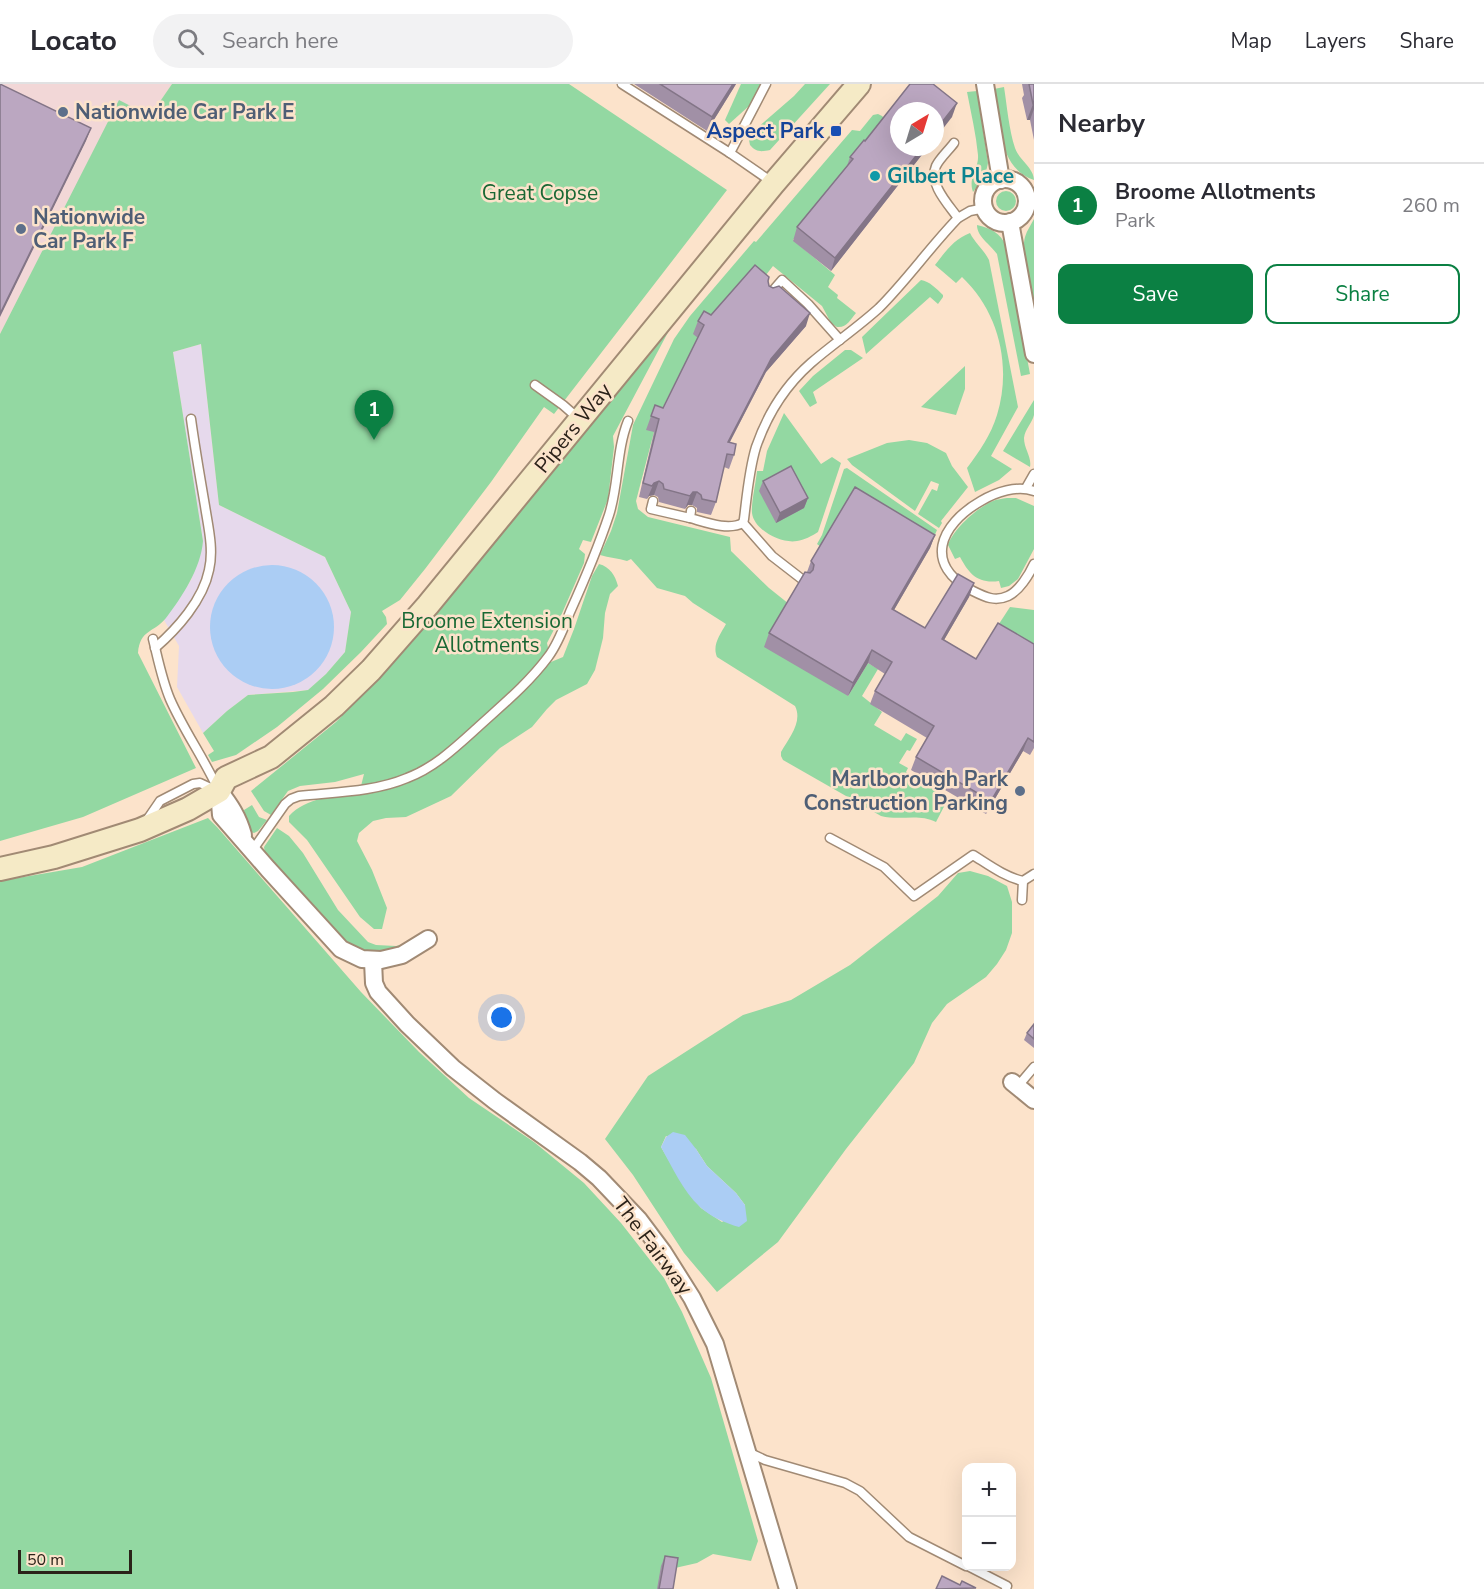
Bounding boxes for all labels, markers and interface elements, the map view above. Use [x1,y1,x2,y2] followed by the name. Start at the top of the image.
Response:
[153,14,573,68] search box
[30,22,117,60] text: Locato
[174,25,207,58] icon: search
[222,26,339,56] text: Search here
[1230,27,1272,55] text: Map
[1305,27,1366,55] text: Layers
[1399,27,1454,55] text: Share
[75,98,294,126] place label: Nationwide Car Park E
[890,102,944,156] north arrow
[56,105,70,119] marker: Nationwide Car Park E
[1058,106,1145,141] text: Nearby
[706,117,825,145] place label: Aspect Park
[829,124,843,138] marker: Aspect Park
[887,162,1014,190] place label: Gilbert Place
[868,169,882,183] marker: Gilbert Place
[1115,177,1316,207] text: Broome Allotments
[482,179,598,207] park label: Great Copse
[1072,192,1084,219] text: 1
[1402,192,1460,219] text: 260 m
[33,203,145,255] place label: Nationwide Car Park F
[1115,207,1155,234] text: Park
[14,222,28,236] marker: Nationwide Car Park F
[1058,264,1253,324] button: Save
[1265,264,1460,324] button: Share
[528,377,618,479] street label: Pipers Way
[354,390,394,440] pin: 1
[401,607,573,659] park label: Broome Extension Allotments
[804,765,1009,817] place label: Marlborough Park Construction Parking
[1013,784,1027,798] marker: Marlborough Park Construction Parking
[487,1003,516,1032] your location
[607,1191,699,1301] street label: The Fairway
[962,1463,1016,1571] map controls
[962,1463,1016,1517] button: +
[962,1517,1016,1571] button: −
[18,1547,132,1574] scale bar
[27,1549,64,1571] text: 50 m

